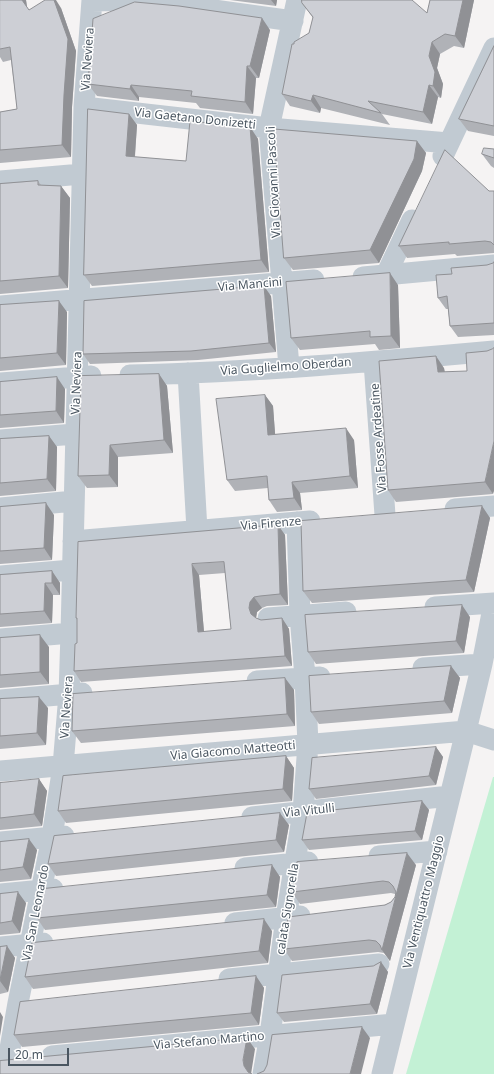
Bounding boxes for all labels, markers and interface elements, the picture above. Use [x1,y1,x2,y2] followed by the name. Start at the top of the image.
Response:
[79,27,97,91] street label: Via Neviera
[134,105,256,133] street label: Via Gaetano Donizetti
[264,126,284,238] street label: Via Giovanni Pascoli
[217,275,283,295] street label: Via Mancini
[69,351,85,415] street label: Via Neviera
[220,355,352,379] street label: Via Guglielmo Oberdan
[368,383,390,493] street label: Via Fosse Ardeatine
[240,514,302,534] street label: Via Firenze
[58,675,76,739] street label: Via Neviera
[170,738,296,764] street label: Via Giacomo Matteotti
[283,801,335,821] street label: Via Vitulli
[400,834,448,970] street label: Via Ventiquattro Maggio
[274,862,302,956] street label: calata Signorella
[20,864,52,962] street label: Via San Leonardo
[153,1029,265,1053] street label: Via Stefano Martino
[10,1040,71,1066] scale bar
[15,1046,43,1063] text: 20 m

